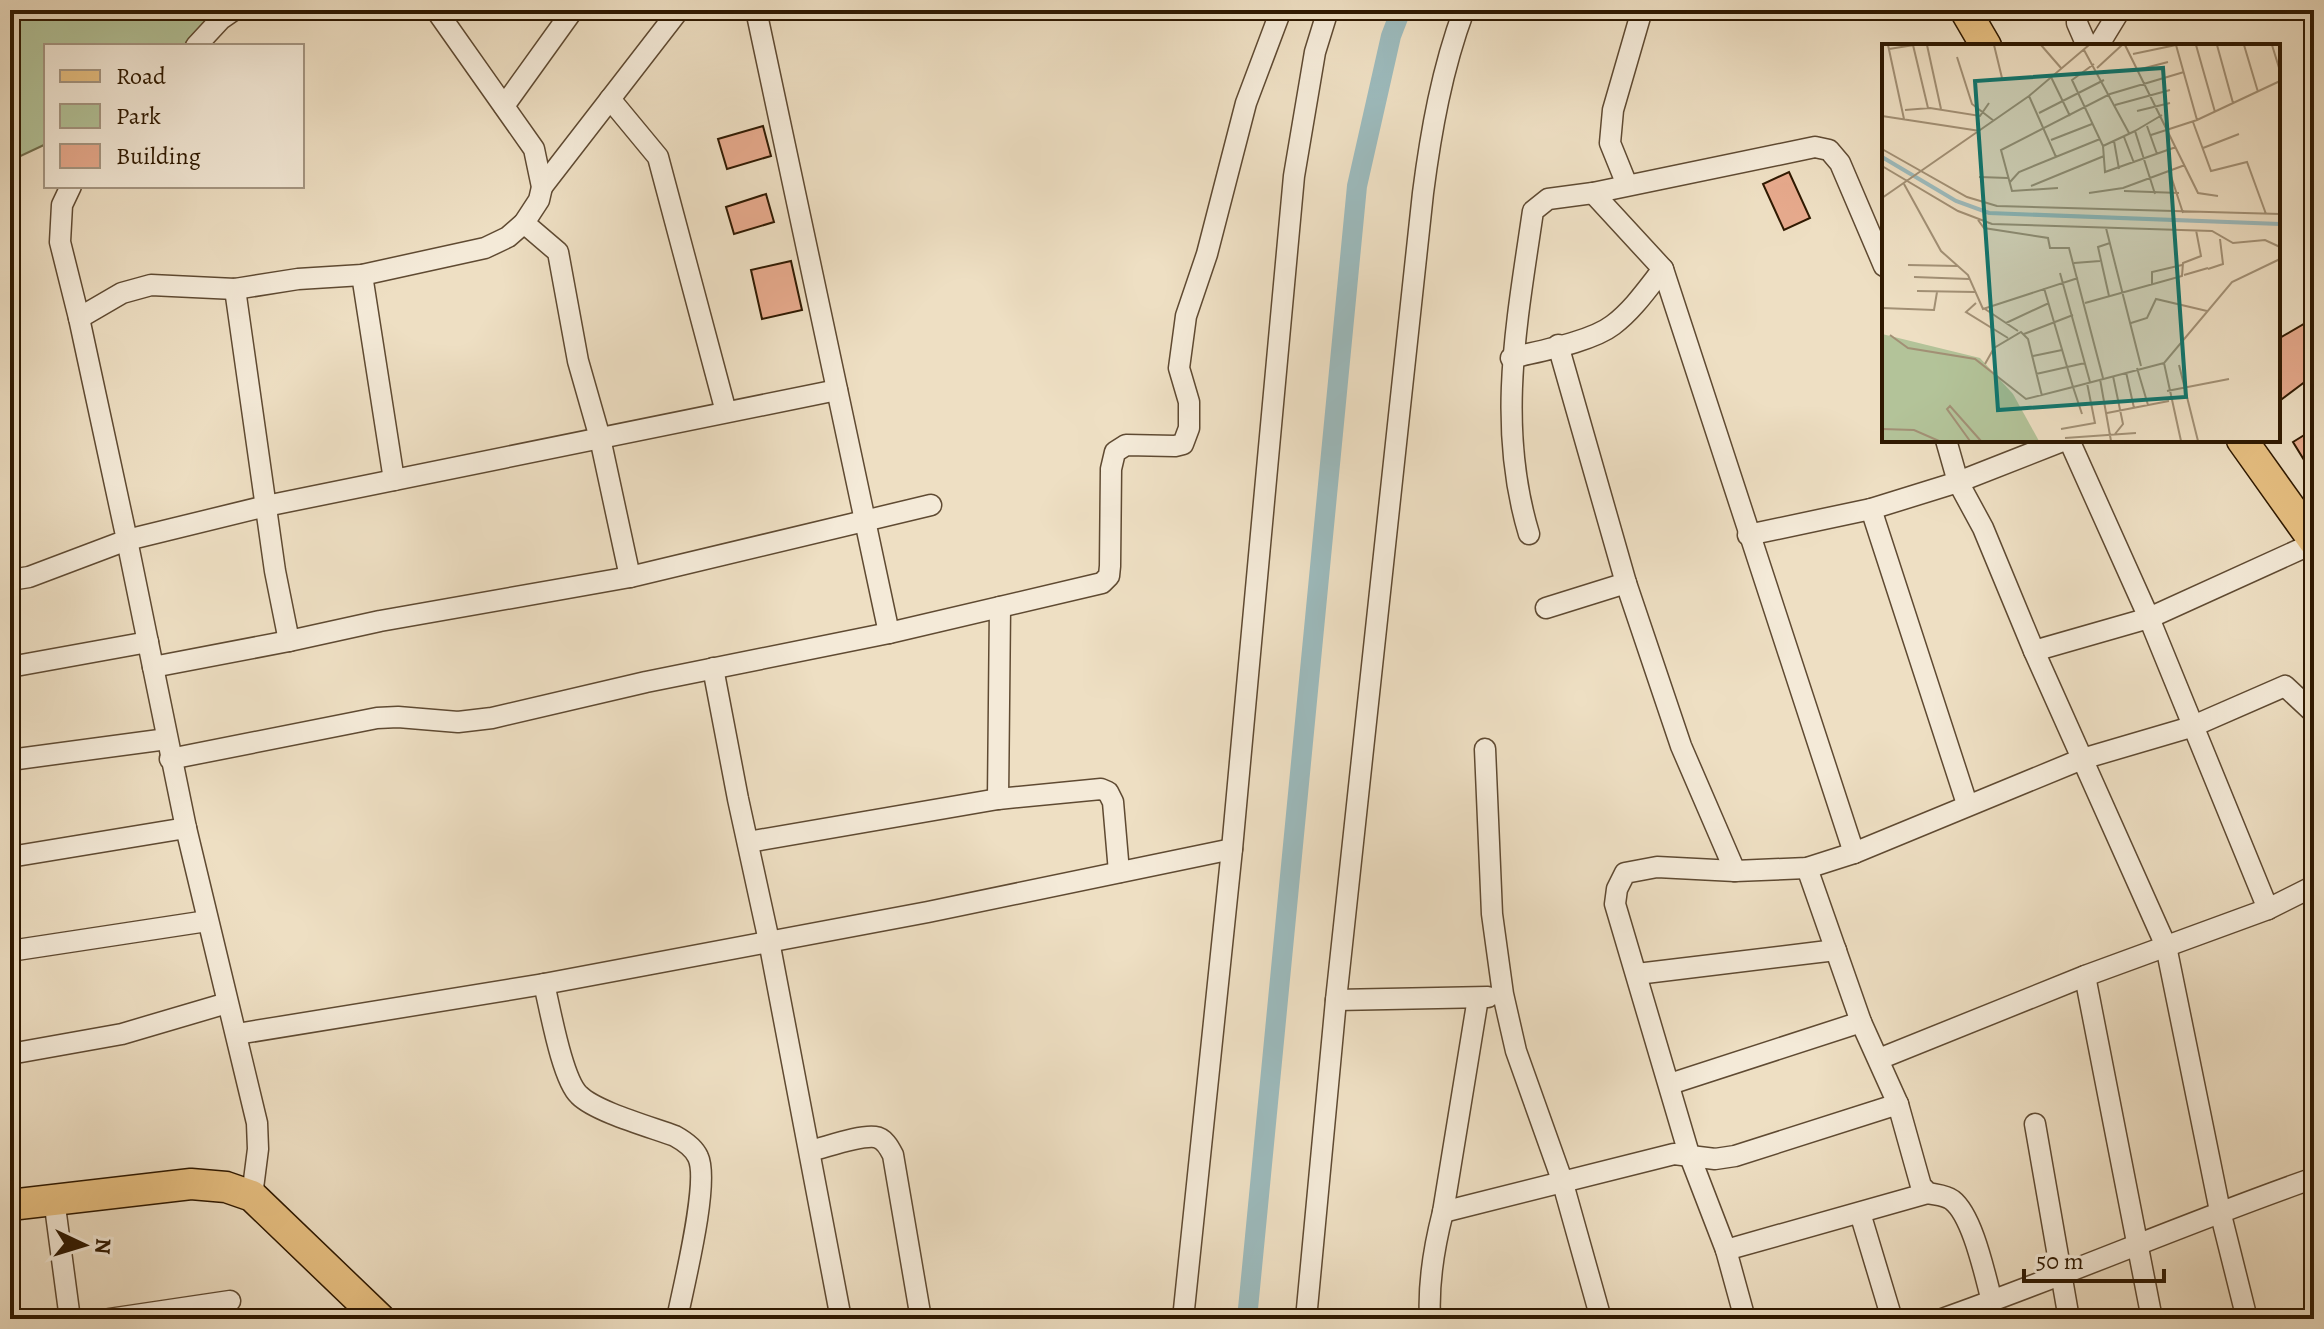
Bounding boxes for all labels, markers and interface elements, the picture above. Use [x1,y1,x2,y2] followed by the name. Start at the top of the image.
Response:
[44,44,304,188] legend
[1882,44,2280,442] inset map
[116,60,166,92] text: Road
[116,100,161,132] text: Park
[116,140,201,172] text: Building
[44,1205,124,1285] north arrow
[2024,1233,2164,1283] scale bar
[87,1237,118,1255] text: N
[2036,1245,2084,1277] text: 50 m

